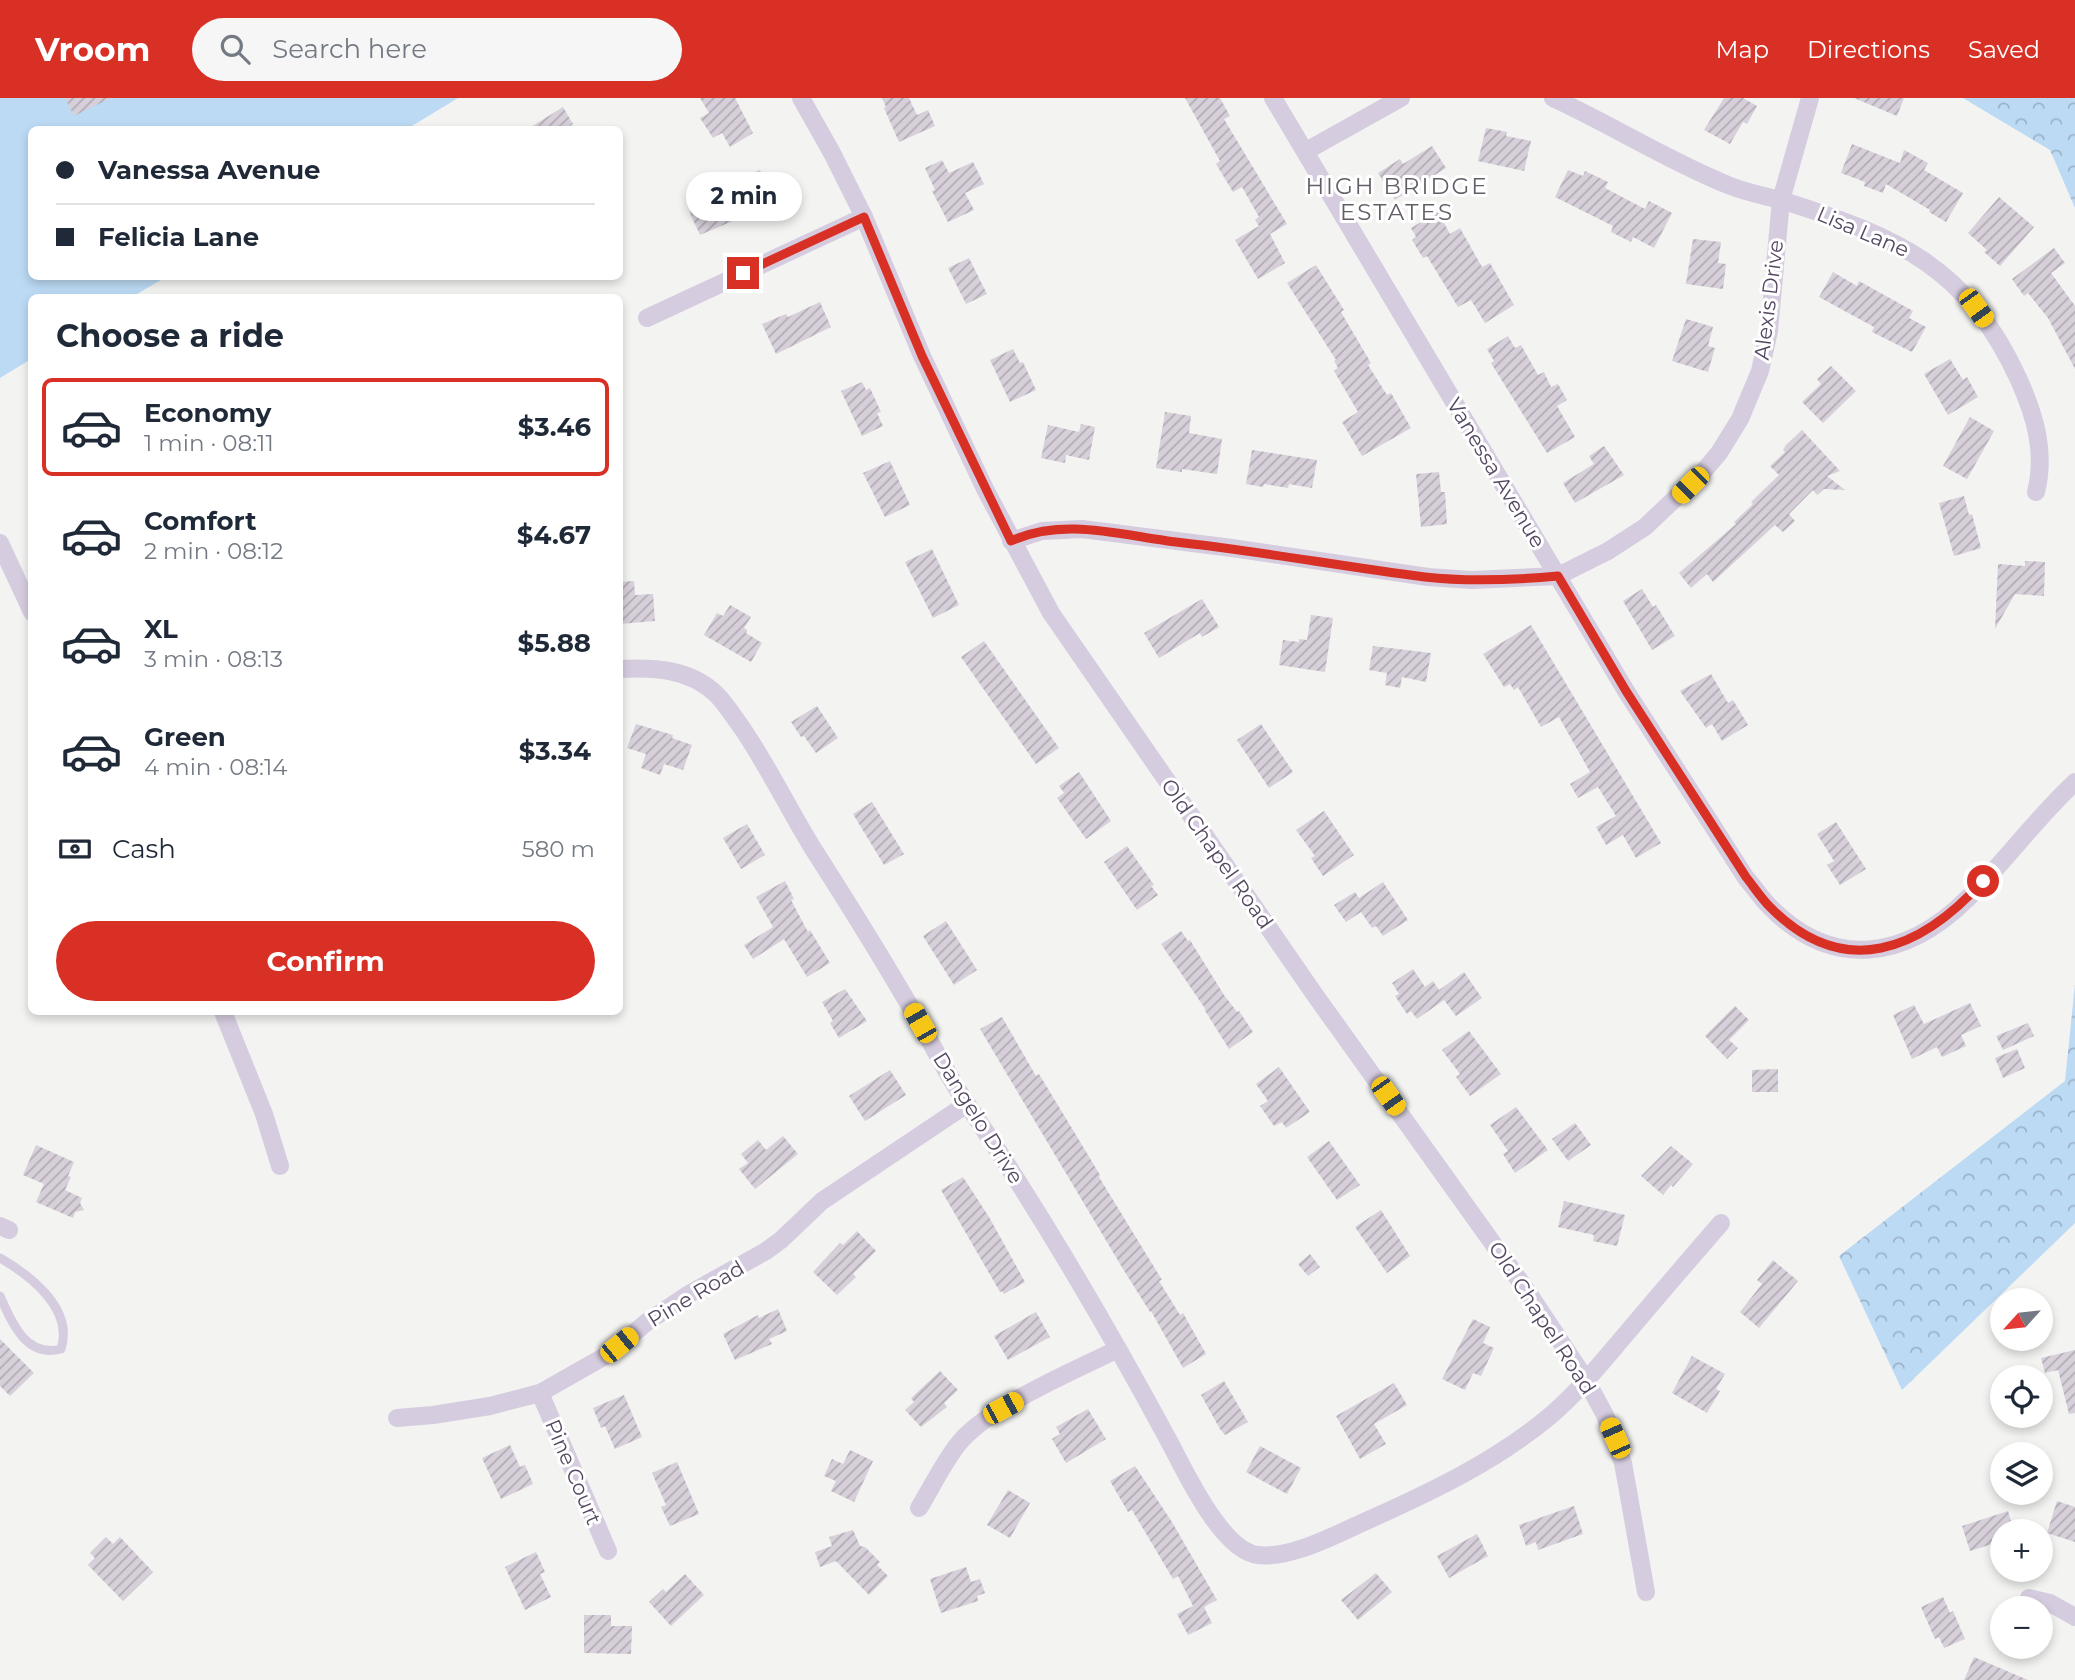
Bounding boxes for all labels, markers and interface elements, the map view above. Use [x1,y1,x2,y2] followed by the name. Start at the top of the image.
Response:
[192,18,682,81] search box
[35,29,150,69] text: Vroom
[216,30,254,68] icon: search
[272,33,427,65] text: Search here
[1716,35,1769,64] text: Map
[1807,35,1930,64] text: Directions
[1968,35,2040,64] text: Saved
[98,154,320,186] text: Vanessa Avenue
[685,172,801,220] callout: 2 min
[1305,172,1489,226] district label: HIGH BRIDGE ESTATES
[710,182,778,210] text: 2 min
[1813,201,1913,262] street label: Lisa Lane
[98,221,259,253] text: Felicia Lane
[1749,239,1788,361] street label: Alexis Drive
[727,257,759,289] route end
[1956,285,1997,331] car
[56,316,284,355] text: Choose a ride
[1442,393,1551,552] street label: Vanessa Avenue
[60,396,123,459] icon: car
[144,397,271,429] text: Economy
[518,411,591,443] text: $3.46
[144,429,274,457] text: 1 min · 08:11
[1668,463,1713,507] car
[60,504,123,567] icon: car
[144,505,256,537] text: Comfort
[517,519,591,551] text: $4.67
[144,537,283,565] text: 2 min · 08:12
[60,612,123,675] icon: car
[144,613,178,645] text: XL
[518,627,591,659] text: $5.88
[144,645,283,673] text: 3 min · 08:13
[60,720,123,783] icon: car
[144,721,226,753] text: Green
[519,735,591,767] text: $3.34
[144,753,288,781] text: 4 min · 08:14
[1156,774,1279,934] street label: Old Chapel Road
[56,830,94,868] icon: cash
[112,833,176,865] text: Cash
[522,835,595,863] text: 580 m
[1967,865,1999,897] route start
[56,921,595,1001] button: Confirm
[901,1000,940,1046] car
[928,1047,1029,1188] street label: Dangelo Drive
[1368,1073,1409,1119] car
[1484,1237,1601,1399] street label: Old Chapel Road
[643,1255,748,1332] street label: Pine Road
[1990,1288,2053,1351] north arrow
[1990,1288,2053,1659] map controls
[597,1324,642,1366] car
[1990,1365,2053,1428] button: locate
[980,1389,1027,1427] car
[540,1415,607,1528] street label: Pine Court
[1597,1415,1634,1461] car
[1990,1442,2053,1505] button: layers
[1990,1519,2053,1582] button: +
[1990,1596,2053,1659] button: −

